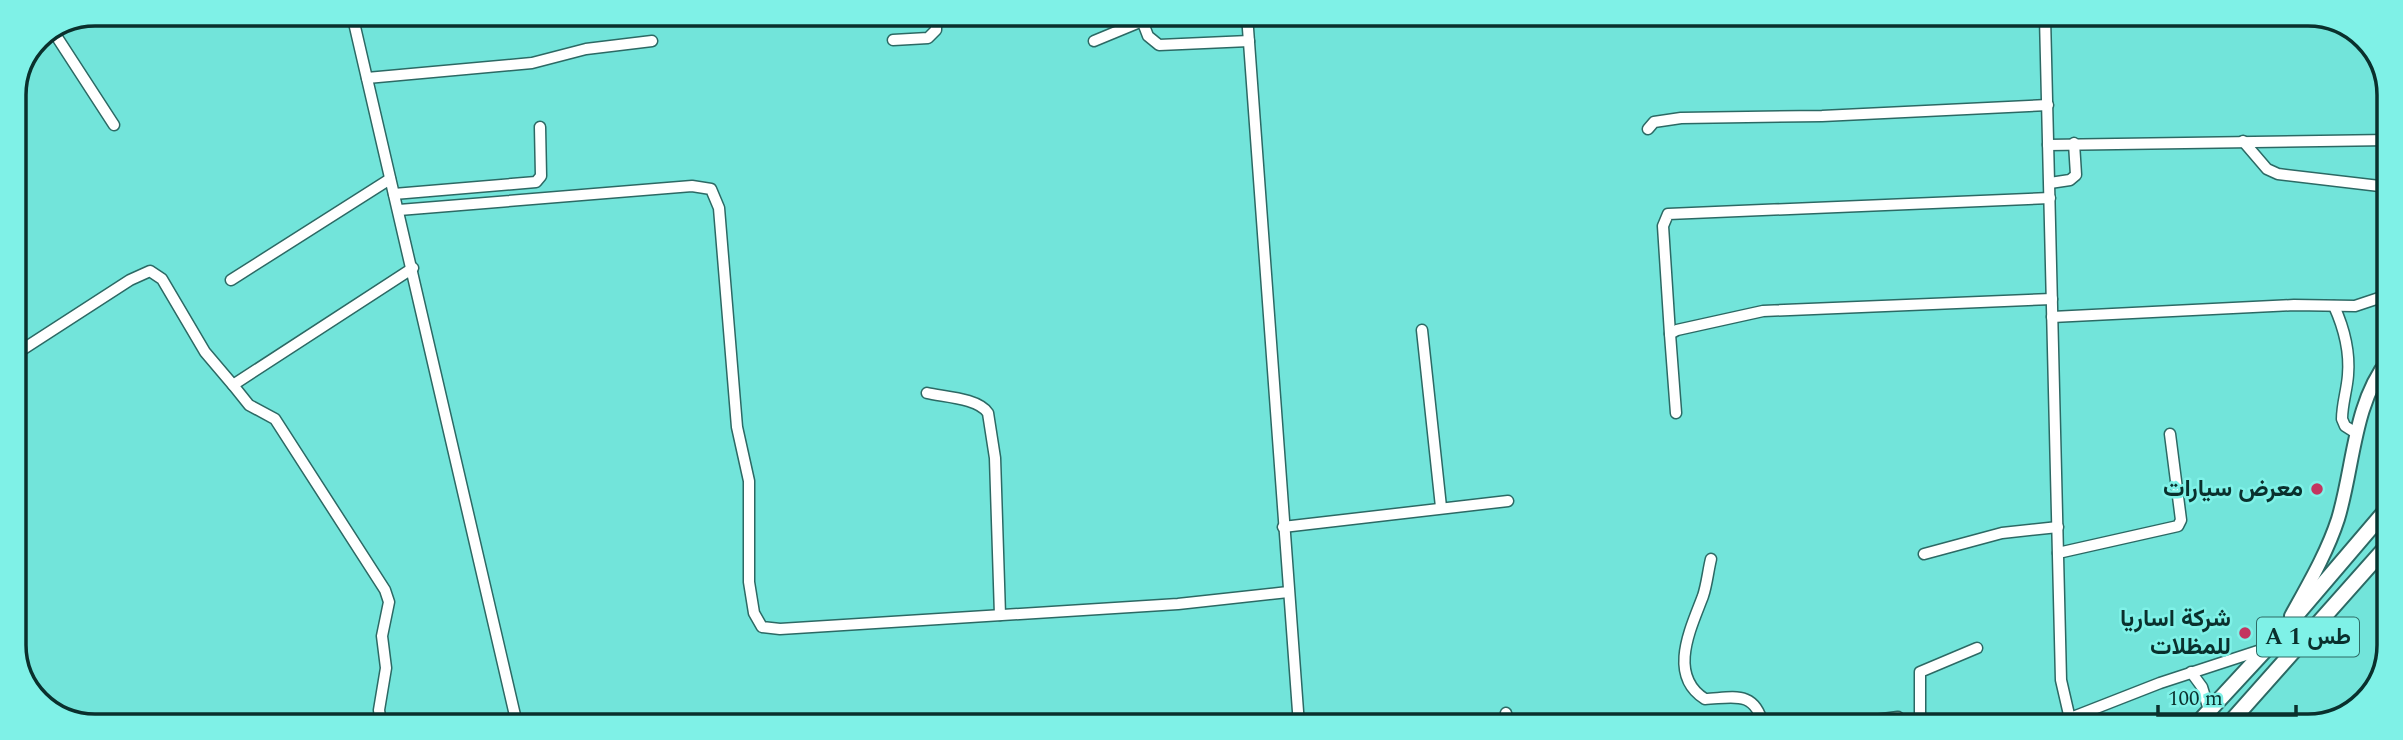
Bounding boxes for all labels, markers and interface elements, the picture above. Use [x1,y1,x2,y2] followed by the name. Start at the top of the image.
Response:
[2163,471,2303,507] place label: معرض سيارات
[2309,481,2325,497] marker: معرض سيارات
[2120,601,2231,665] place label: شركة اساريا للمظلات
[2257,618,2359,656] road number: A 1 طس
[2237,625,2253,641] marker: شركة اساريا للمظلات
[2158,674,2296,718] scale bar
[2168,683,2223,715] text: 100 m

